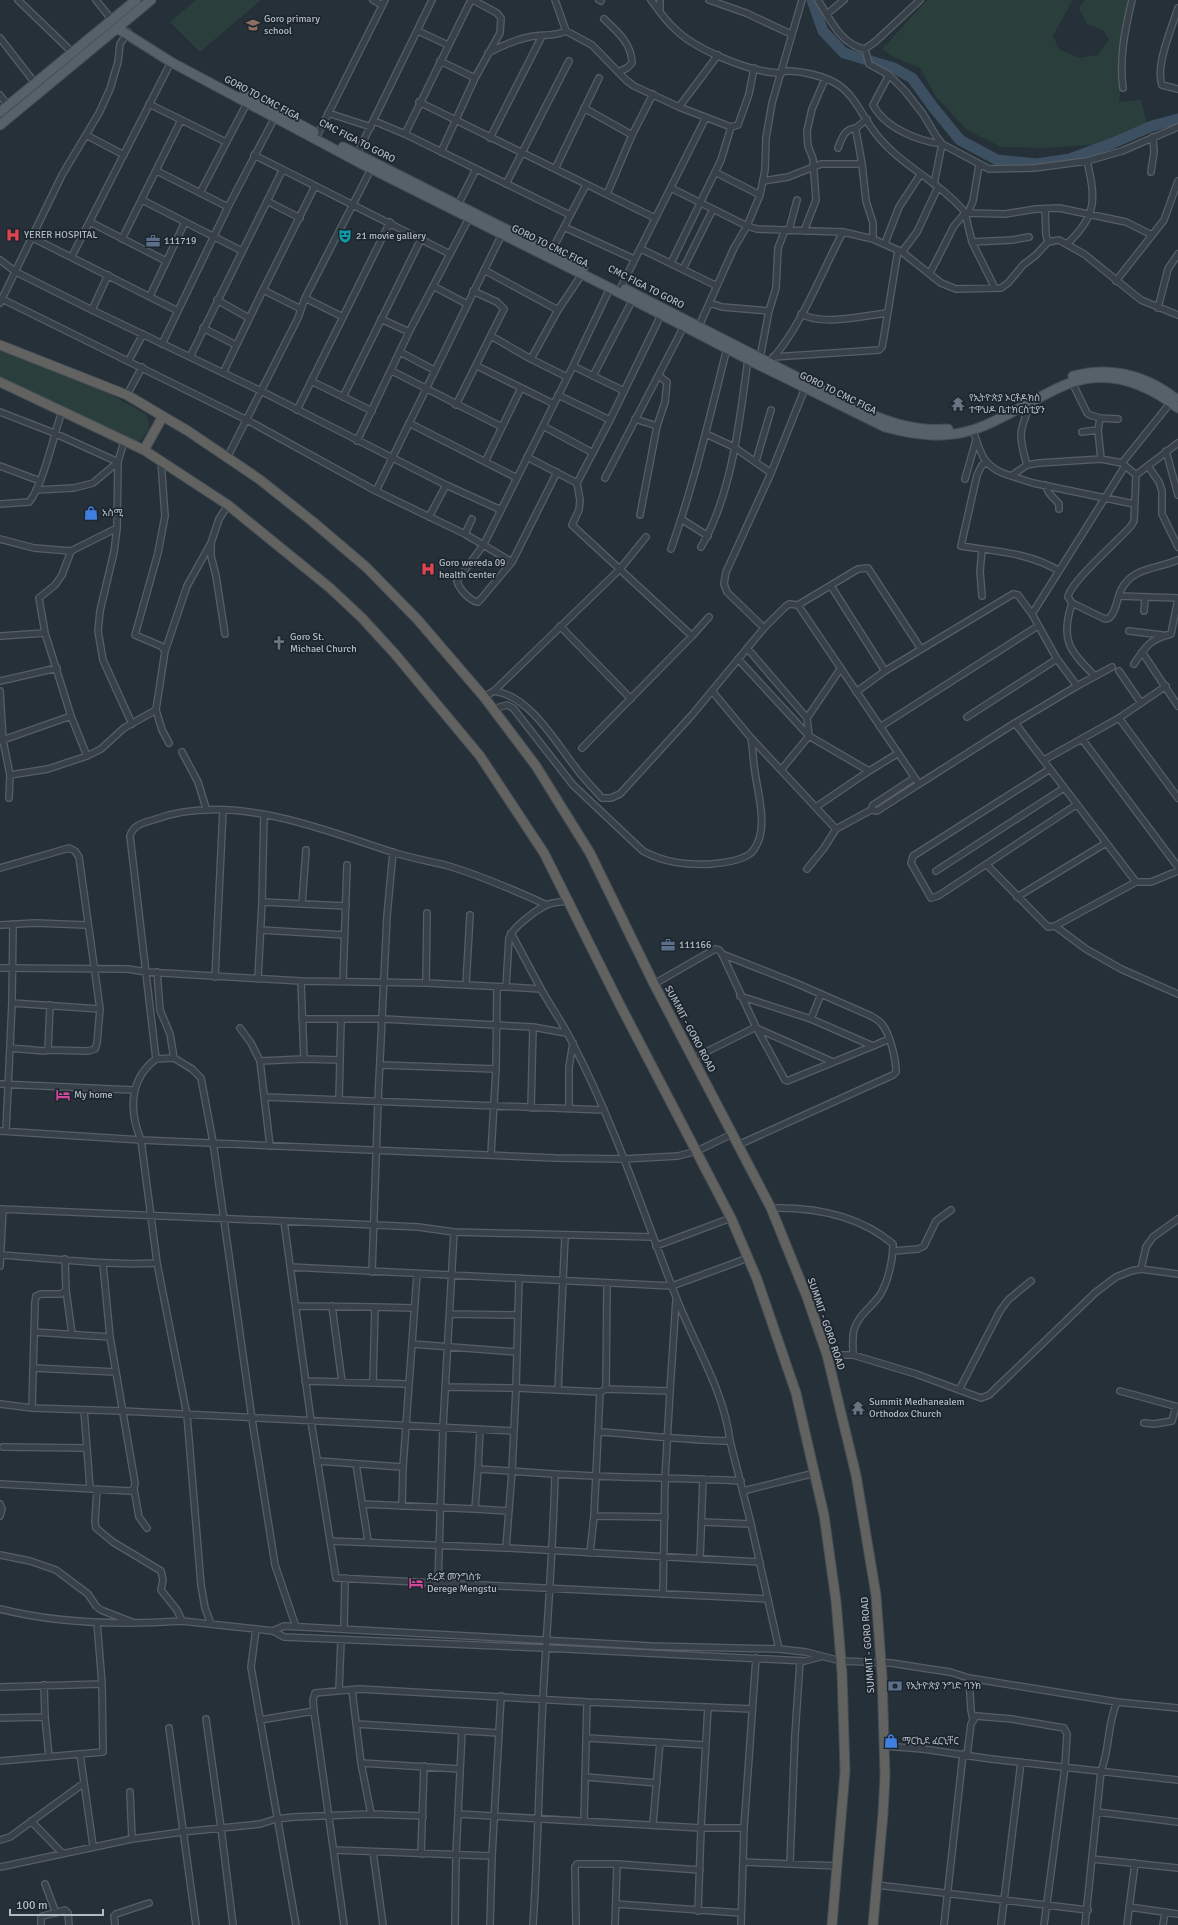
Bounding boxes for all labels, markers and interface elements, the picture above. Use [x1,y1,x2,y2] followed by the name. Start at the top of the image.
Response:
[264,13,320,37] place label: Goro primary school
[245,17,261,33] school or university icon: Goro primary school
[222,73,302,123] street label: GORO TO CMC FIGA
[317,117,398,166] street label: CMC FIGA TO GORO
[510,222,590,270] street label: GORO TO CMC FIGA
[5,227,21,243] hospital icon: YERER HOSPITAL
[337,228,353,244] theatre icon: 21 movie gallery
[24,229,98,241] place label: YERER HOSPITAL
[356,230,426,242] place label: 21 movie gallery
[145,233,161,249] office icon: 111719
[164,235,196,247] place label: 111719
[606,263,687,312] street label: CMC FIGA TO GORO
[798,369,878,417] street label: GORO TO CMC FIGA
[969,392,1045,416] place label: የኢትዮጵያ ኦርቶዶክስ ተዋህዶ ቤተክርስቲያን
[950,396,966,412] temple icon: የኢትዮጵያ ኦርቶዶክስ ተዋህዶ ቤተክርስቲያን
[83,505,99,521] shop icon: አስሚ
[102,507,124,519] place label: አስሚ
[439,557,505,581] place label: Goro wereda 09 health center
[420,561,436,577] hospital icon: Goro wereda 09 health center
[290,631,357,655] place label: Goro St. Michael Church
[271,635,287,651] church icon: Goro St. Michael Church
[660,937,676,953] office icon: 111166
[679,939,711,951] place label: 111166
[662,984,718,1074] street label: SUMMIT - GORO ROAD
[55,1087,71,1103] hotel icon: My home
[74,1089,113,1101] place label: My home
[805,1276,847,1372] street label: SUMMIT - GORO ROAD
[869,1396,965,1420] place label: Summit Medhanealem Orthodox Church
[850,1400,866,1416] temple icon: Summit Medhanealem Orthodox Church
[427,1571,497,1595] place label: ደረጀ መንግስቱ Derege Mengstu
[408,1575,424,1591] hotel icon: ደረጀ መንግስቱ Derege Mengstu
[859,1596,877,1694] street label: SUMMIT - GORO ROAD
[887,1678,903,1694] bank icon: የኢትዮጵያ ንግድ ባንክ
[906,1680,981,1692] place label: የኢትዮጵያ ንግድ ባንክ
[883,1733,899,1749] shop icon: ማርኪደ ፈርኒቸር
[902,1735,959,1747] place label: ማርኪደ ፈርኒቸር
[10,1891,103,1917] scale bar
[16,1898,48,1913] text: 100 m

